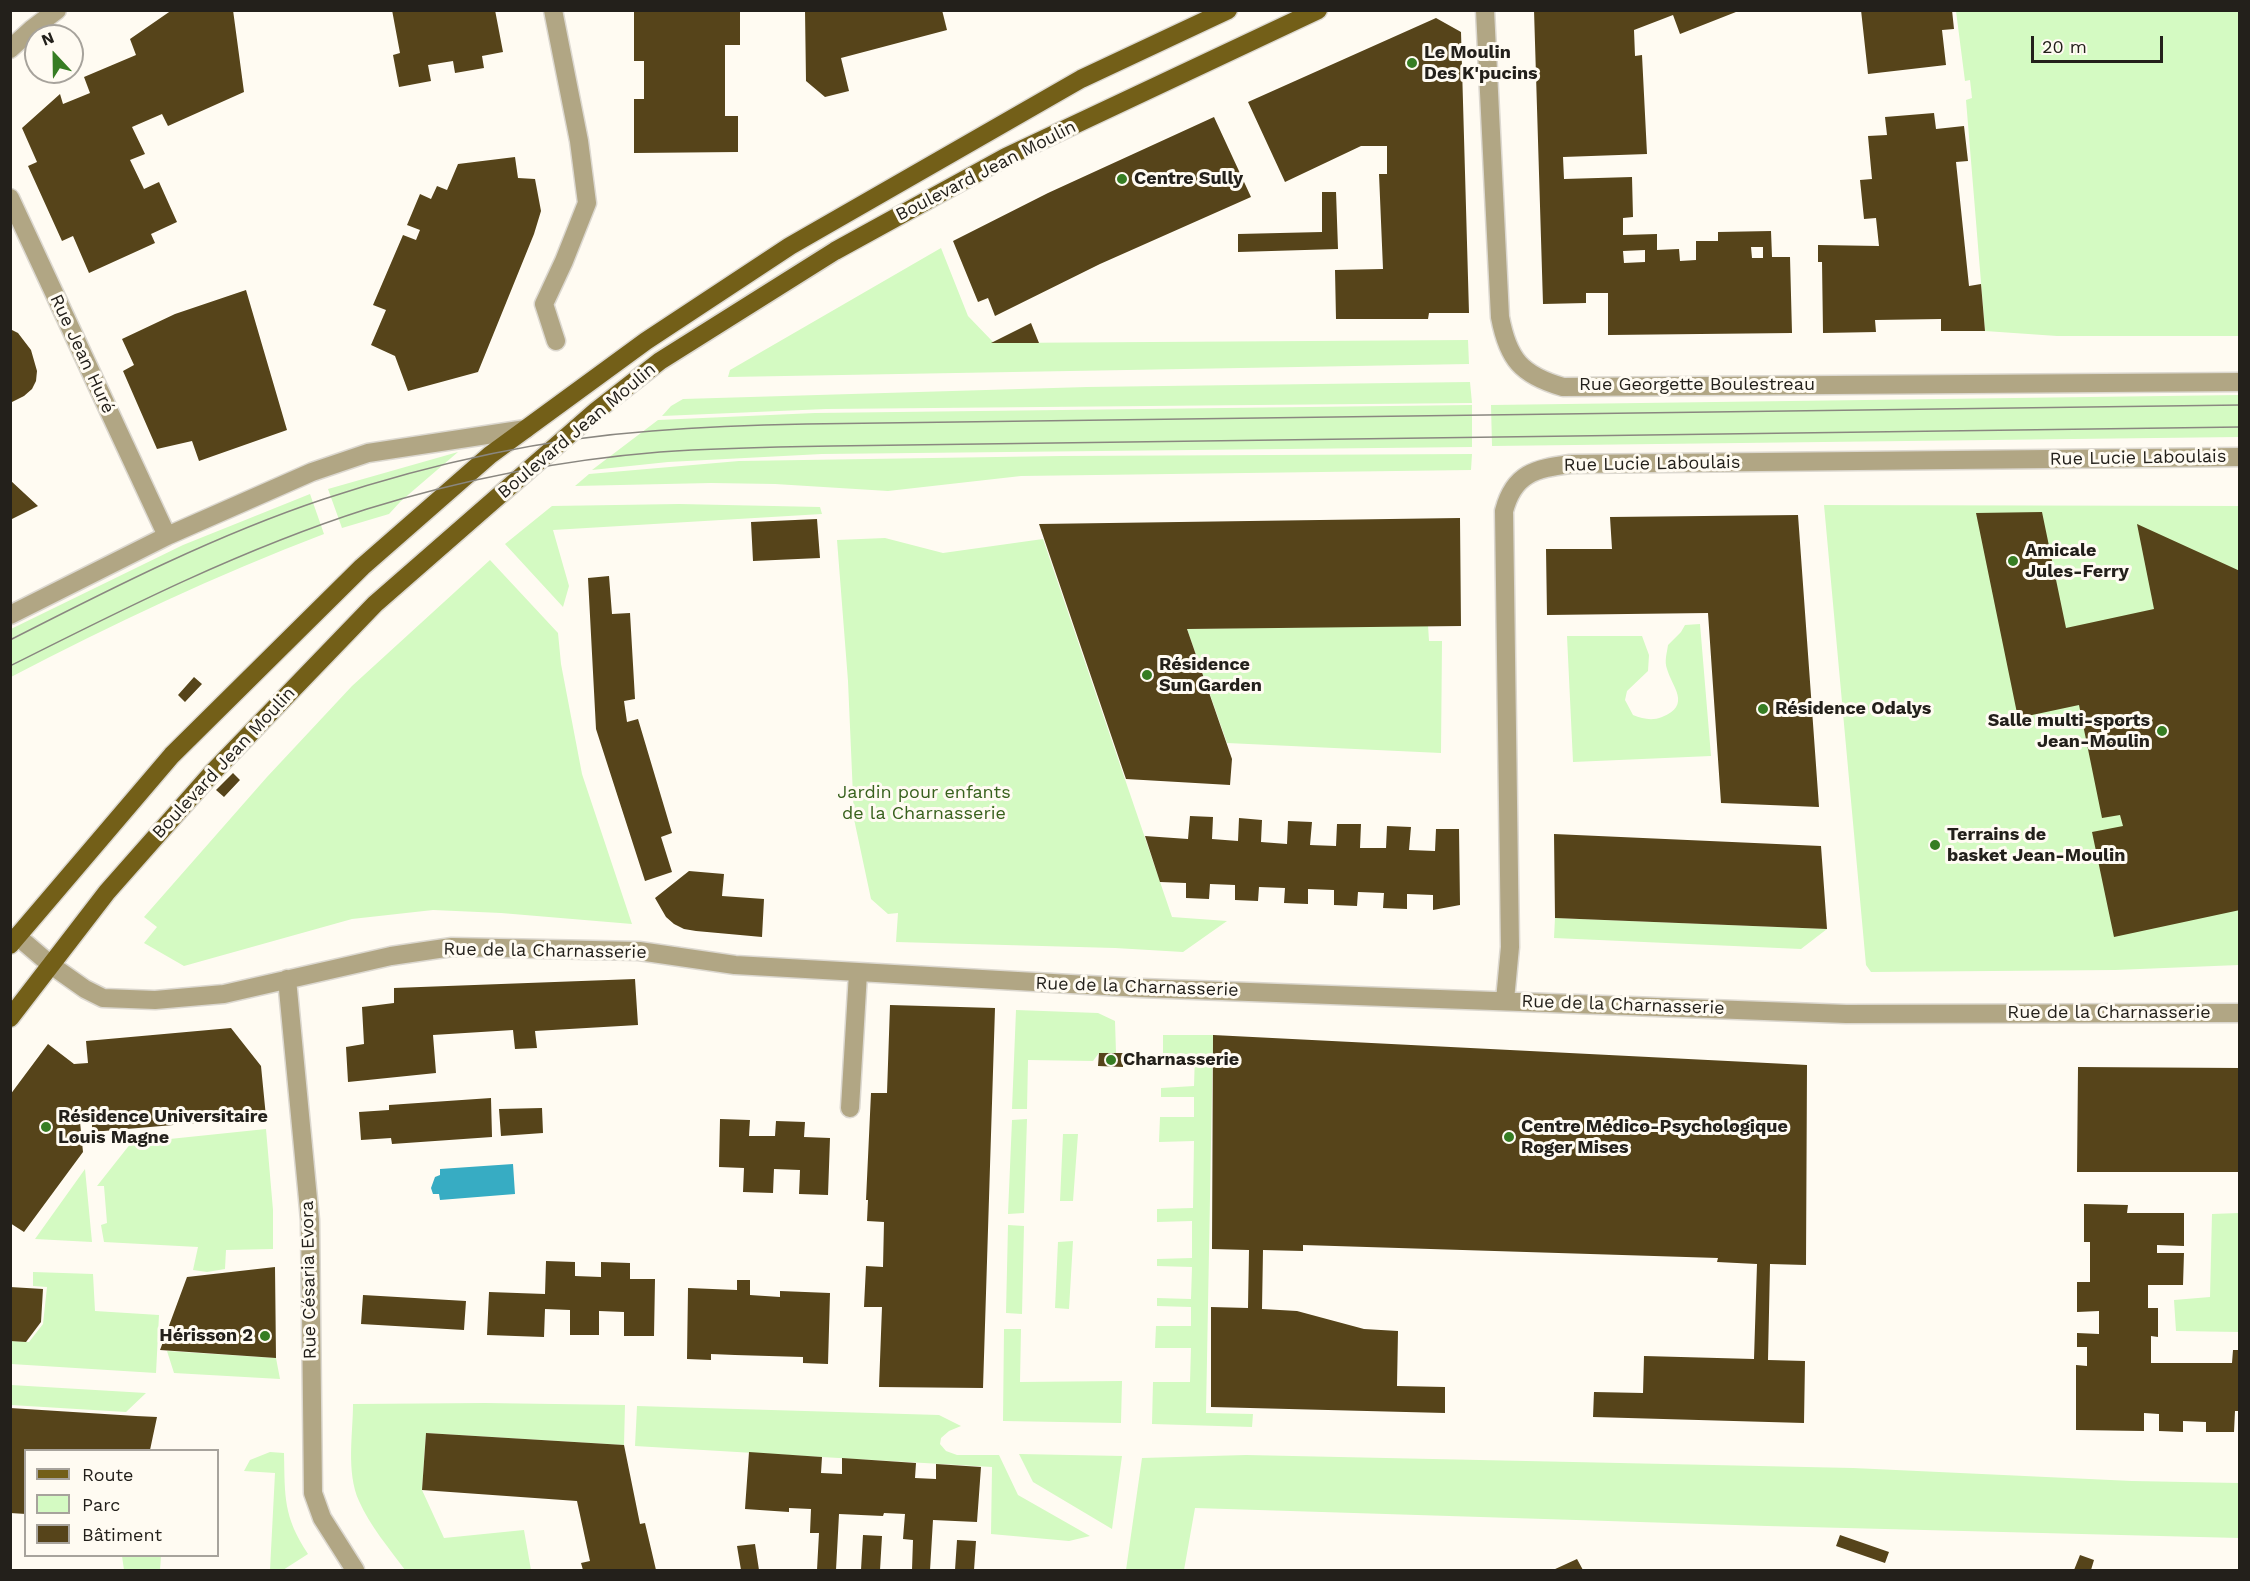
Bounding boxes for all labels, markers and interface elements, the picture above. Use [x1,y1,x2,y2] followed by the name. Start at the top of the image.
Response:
[24,24,84,84] north arrow
[2034,24,2166,62] scale bar
[39,28,57,50] text: N
[2042,36,2087,57] text: 20 m
[1424,42,1538,84] place label: Le Moulin Des K'pucins
[1405,56,1419,70] marker: Le Moulin Des K'pucins
[892,116,1080,226] street label: Boulevard Jean Moulin
[1134,168,1243,190] place label: Centre Sully
[1115,172,1129,186] marker: Centre Sully
[45,291,119,417] street label: Rue Jean Huré
[494,359,660,503] street label: Boulevard Jean Moulin
[1579,374,1815,396] street label: Rue Georgette Boulestreau
[2050,446,2226,470] street label: Rue Lucie Laboulais
[1564,452,1740,476] street label: Rue Lucie Laboulais
[2025,540,2129,582] place label: Amicale Jules-Ferry
[2006,554,2020,568] marker: Amicale Jules-Ferry
[1159,654,1262,696] place label: Résidence Sun Garden
[1140,668,1154,682] marker: Résidence Sun Garden
[148,683,300,843] street label: Boulevard Jean Moulin
[1775,698,1931,720] place label: Résidence Odalys
[1756,702,1770,716] marker: Résidence Odalys
[1988,710,2150,752] place label: Salle multi-sports Jean-Moulin
[2155,724,2169,738] marker: Salle multi-sports Jean-Moulin
[837,782,1011,824] park label: Jardin pour enfants de la Charnasserie
[1947,824,2125,866] place label: Terrains de basket Jean-Moulin
[1928,838,1942,852] marker: Terrains de basket Jean-Moulin
[443,938,647,964] street label: Rue de la Charnasserie
[1035,973,1239,1001] street label: Rue de la Charnasserie
[1521,991,1725,1019] street label: Rue de la Charnasserie
[2007,1002,2211,1024] street label: Rue de la Charnasserie
[1123,1049,1239,1071] place label: Charnasserie
[1104,1053,1118,1067] marker: Charnasserie
[58,1106,268,1148] place label: Résidence Universitaire Louis Magne
[1521,1116,1788,1158] place label: Centre Médico-Psychologique Roger Mises
[39,1120,53,1134] marker: Résidence Universitaire Louis Magne
[1502,1130,1516,1144] marker: Centre Médico-Psychologique Roger Mises
[297,1201,321,1359] street label: Rue Césaria Evora
[159,1325,253,1347] place label: Hérisson 2
[258,1329,272,1343] marker: Hérisson 2
[24,1449,219,1557] legend
[82,1464,134,1485] text: Route
[82,1494,120,1515] text: Parc
[82,1524,162,1545] text: Bâtiment

